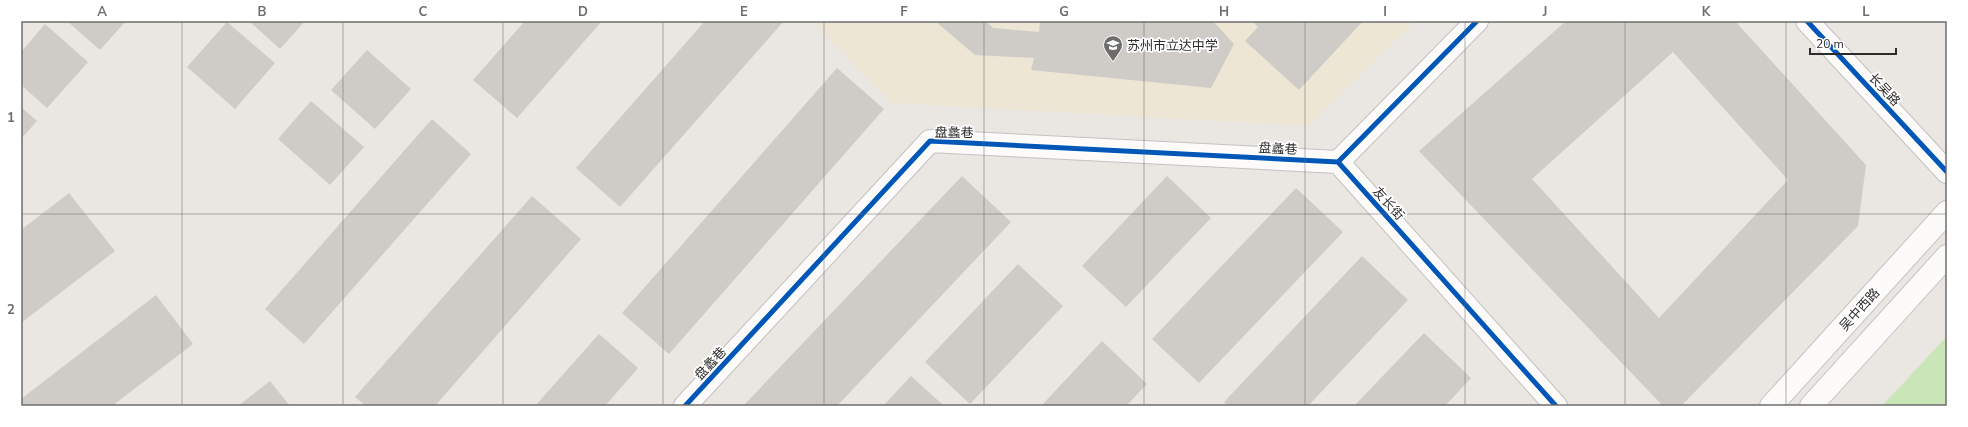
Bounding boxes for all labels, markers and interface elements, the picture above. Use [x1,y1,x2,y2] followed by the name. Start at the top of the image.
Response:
[97,3,107,21] text: A
[258,3,267,21] text: B
[419,3,428,21] text: C
[578,3,588,21] text: D
[740,3,748,21] text: E
[900,3,908,21] text: F
[1059,3,1069,21] text: G
[1219,3,1229,21] text: H
[1383,3,1387,21] text: I
[1542,3,1547,21] text: J
[1702,3,1711,21] text: K
[1862,3,1870,21] text: L
[1810,30,1896,56] scale bar
[1102,34,1124,62] school or university icon: 苏州市立达中学
[1816,36,1844,52] text: 20 m
[1127,37,1218,55] place label: 苏州市立达中学
[1864,69,1904,110] street label: 长吴路
[7,109,15,127] text: 1
[934,124,974,142] street label: 盘蠡巷
[1258,139,1298,159] street label: 盘蠡巷
[1369,183,1408,224] street label: 友长街
[1836,284,1884,335] street label: 吴中西路
[7,301,15,319] text: 2
[691,343,731,384] street label: 盘蠡巷

